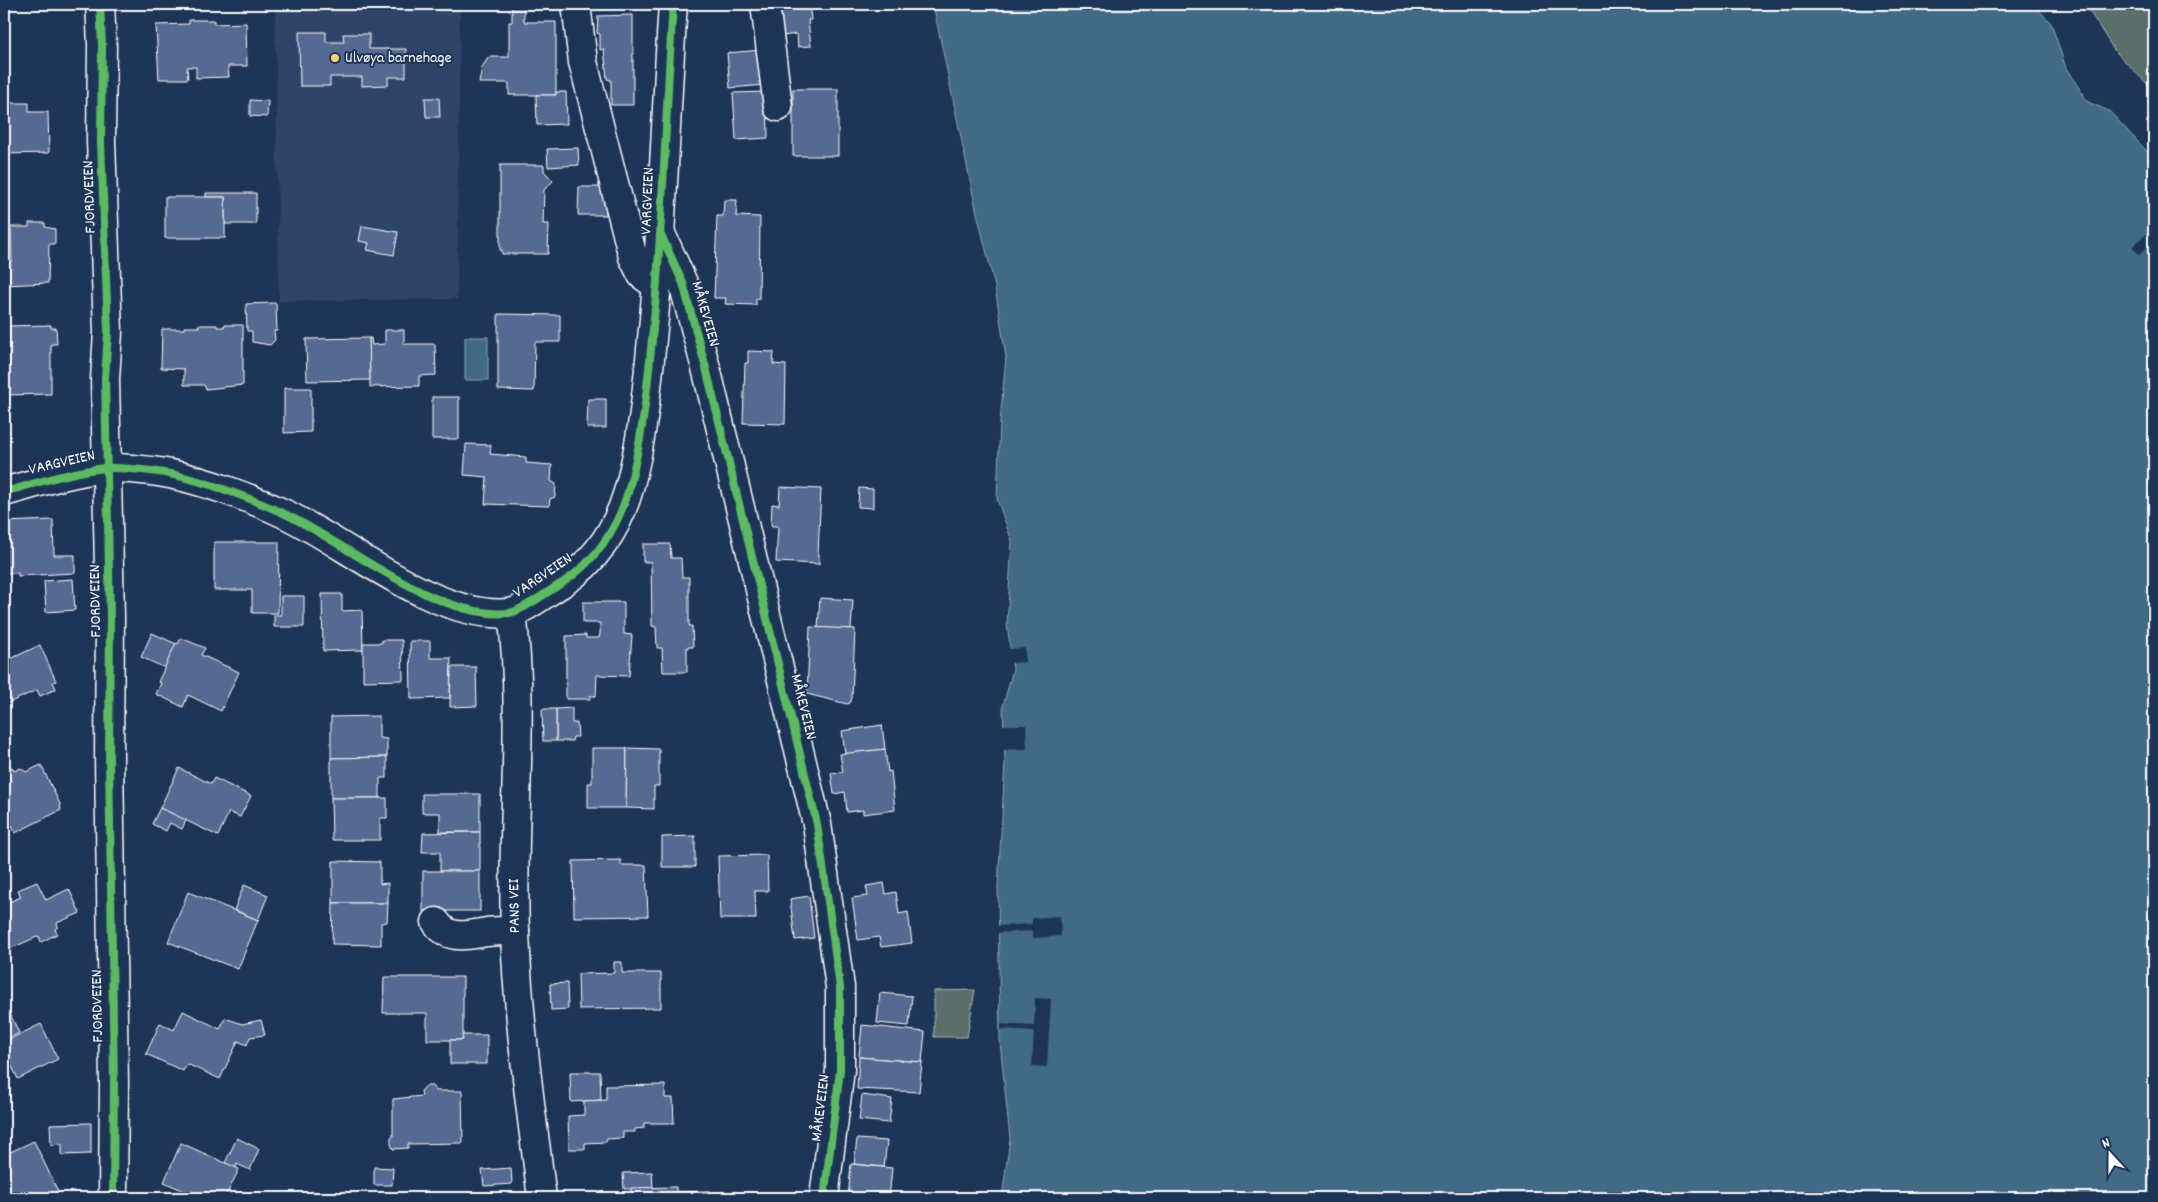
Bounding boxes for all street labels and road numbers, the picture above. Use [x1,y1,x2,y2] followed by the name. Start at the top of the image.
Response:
[77,160,103,234] street label: FJORDVEIEN
[635,167,661,235] street label: VARGVEIEN
[685,278,725,350] street label: MÅKEVEIEN
[27,444,98,482] street label: VARGVEIEN
[509,548,577,604] street label: VARGVEIEN
[84,564,108,638] street label: FJORDVEIEN
[784,672,822,743] street label: MÅKEVEIEN
[503,878,527,933] street label: PANS VEI
[86,969,110,1043] street label: FJORDVEIEN
[805,1073,837,1143] street label: MÅKEVEIEN

